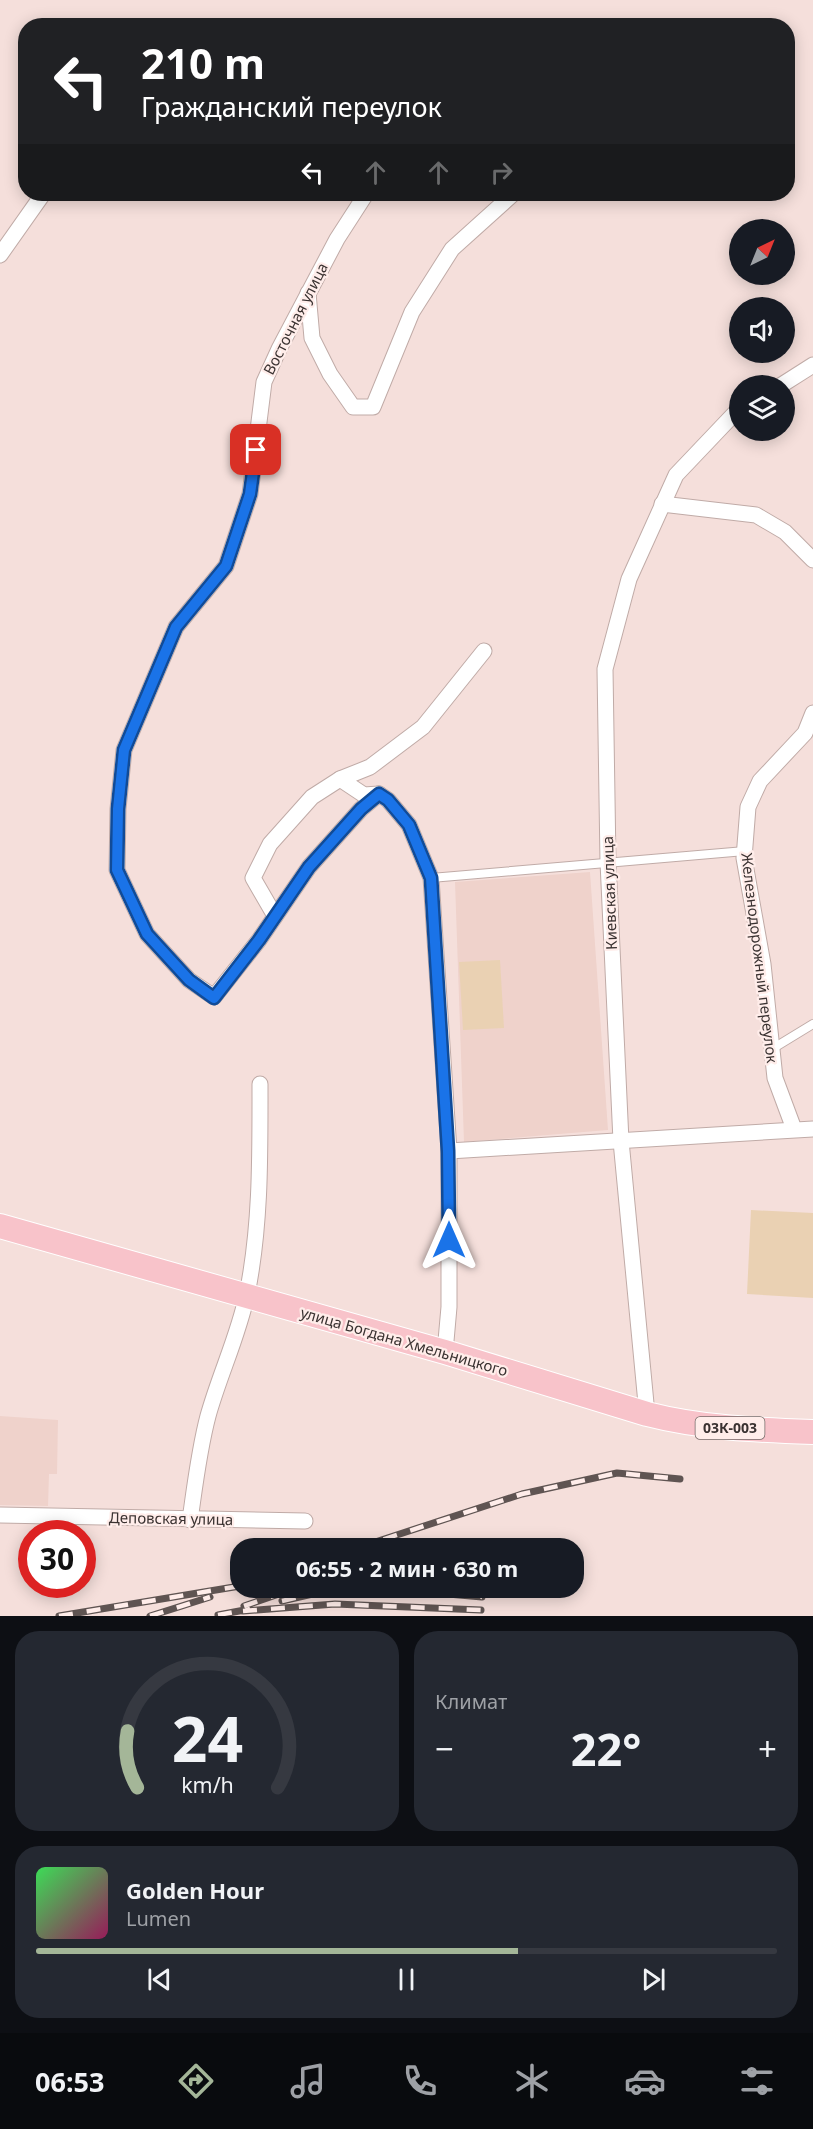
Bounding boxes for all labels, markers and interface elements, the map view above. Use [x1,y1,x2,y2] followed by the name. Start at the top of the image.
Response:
[141,34,265,91] text: 210 m
[42,42,120,120] icon: left
[141,88,442,125] text: Гражданский переулок
[296,156,329,189] icon: left
[359,156,392,189] icon: ahead
[422,156,455,189] icon: ahead
[485,156,518,189] icon: right
[729,219,795,285] north arrow
[729,219,795,441] map controls
[258,259,332,378] street label: Восточная улица
[729,297,795,363] button: sound
[729,375,795,441] button: layers
[230,424,281,475] pin
[239,433,272,466] icon: arrive
[597,836,621,950] street label: Киевская улица
[737,852,783,1064] street label: Железнодорожный переулок
[417,1208,481,1272] position arrow
[298,1302,510,1380] street label: улица Богдана Хмельницкого
[696,1417,764,1439] road number: 03К-003
[109,1507,233,1529] street label: Деповская улица
[18,1520,96,1598] speed limit sign: 30
[296,1553,518,1583] text: 06:55 · 2 мин · 630 m
[435,1688,507,1715] text: Климат
[171,1695,243,1780] text: 24
[571,1718,641,1779] text: 22°
[435,1726,454,1771] text: −
[758,1726,777,1771] text: +
[181,1770,233,1799] text: km/h
[126,1875,264,1905] text: Golden Hour
[126,1905,191,1932] text: Lumen
[143,1963,176,1996] icon: previous
[390,1963,423,1996] icon: pause
[637,1963,670,1996] icon: next
[175,2060,217,2102] icon: directions
[287,2060,329,2102] icon: music
[399,2060,441,2102] icon: phone
[511,2060,553,2102] icon: climate
[624,2060,666,2102] icon: car
[736,2060,778,2102] icon: filters
[35,2063,104,2100] text: 06:53

